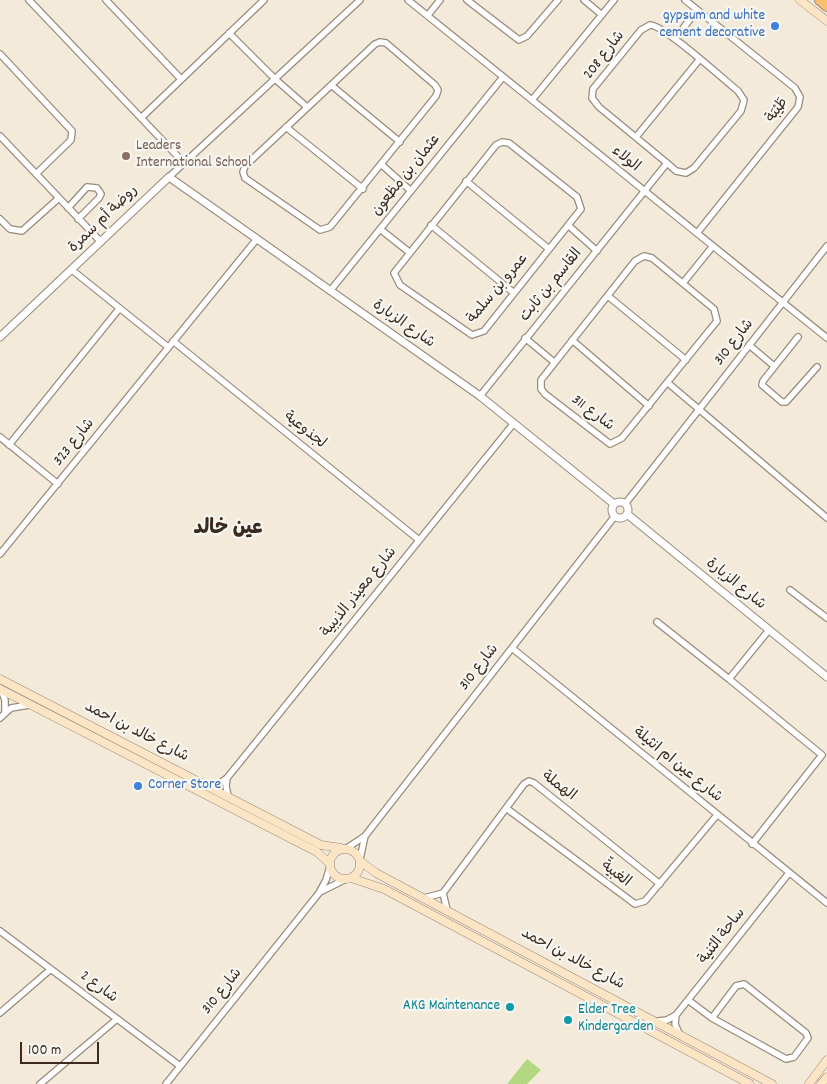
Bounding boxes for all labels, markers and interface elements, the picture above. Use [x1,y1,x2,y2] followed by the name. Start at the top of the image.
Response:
[659,8,765,43] place label: gypsum and white cement decorative
[769,20,781,32] marker: gypsum and white cement decorative
[580,28,630,84] street label: شارع 208
[763,95,793,127] street label: طَيْبَة
[369,132,445,220] street label: عثمان بن مظعون
[136,138,252,173] place label: Leaders International School
[607,143,643,177] street label: الولاء
[120,150,132,162] marker: Leaders International School
[66,182,142,258] street label: روضة أم سمرة
[517,246,587,326] street label: القاسم بن ثابت
[464,250,534,328] street label: عمرو بن سلمة
[368,297,438,353] street label: شارع الزبارة
[711,316,759,370] street label: شارع 310
[567,392,617,436] street label: شارع 311
[279,409,329,453] street label: لجذوعية
[50,416,100,470] street label: شارع 323
[194,518,262,542] district label: عين خالد
[318,544,402,642] street label: شارع معيذر الذيبية
[701,555,769,615] street label: شارع الزبارة
[456,641,504,695] street label: شارع 310
[81,699,191,767] street label: شارع خالد بن احمد
[629,724,725,808] street label: شارع عين ام انثيلة
[537,768,579,806] street label: الهملة
[148,777,221,795] place label: Corner Store
[132,780,144,792] marker: Corner Store
[596,858,634,892] street label: الغبيةّ
[696,905,750,969] street label: ساحة الثنية
[517,925,627,995] street label: شارع خالد بن احمد
[199,965,247,1019] street label: شارع 310
[76,968,120,1008] street label: شارع 2
[403,998,500,1016] place label: AKG Maintenance
[504,1001,516,1013] marker: AKG Maintenance
[578,1002,654,1037] place label: Elder Tree Kindergarden
[562,1014,574,1026] marker: Elder Tree Kindergarden
[22,1032,101,1064] scale bar
[28,1040,61,1062] text: 100 m

